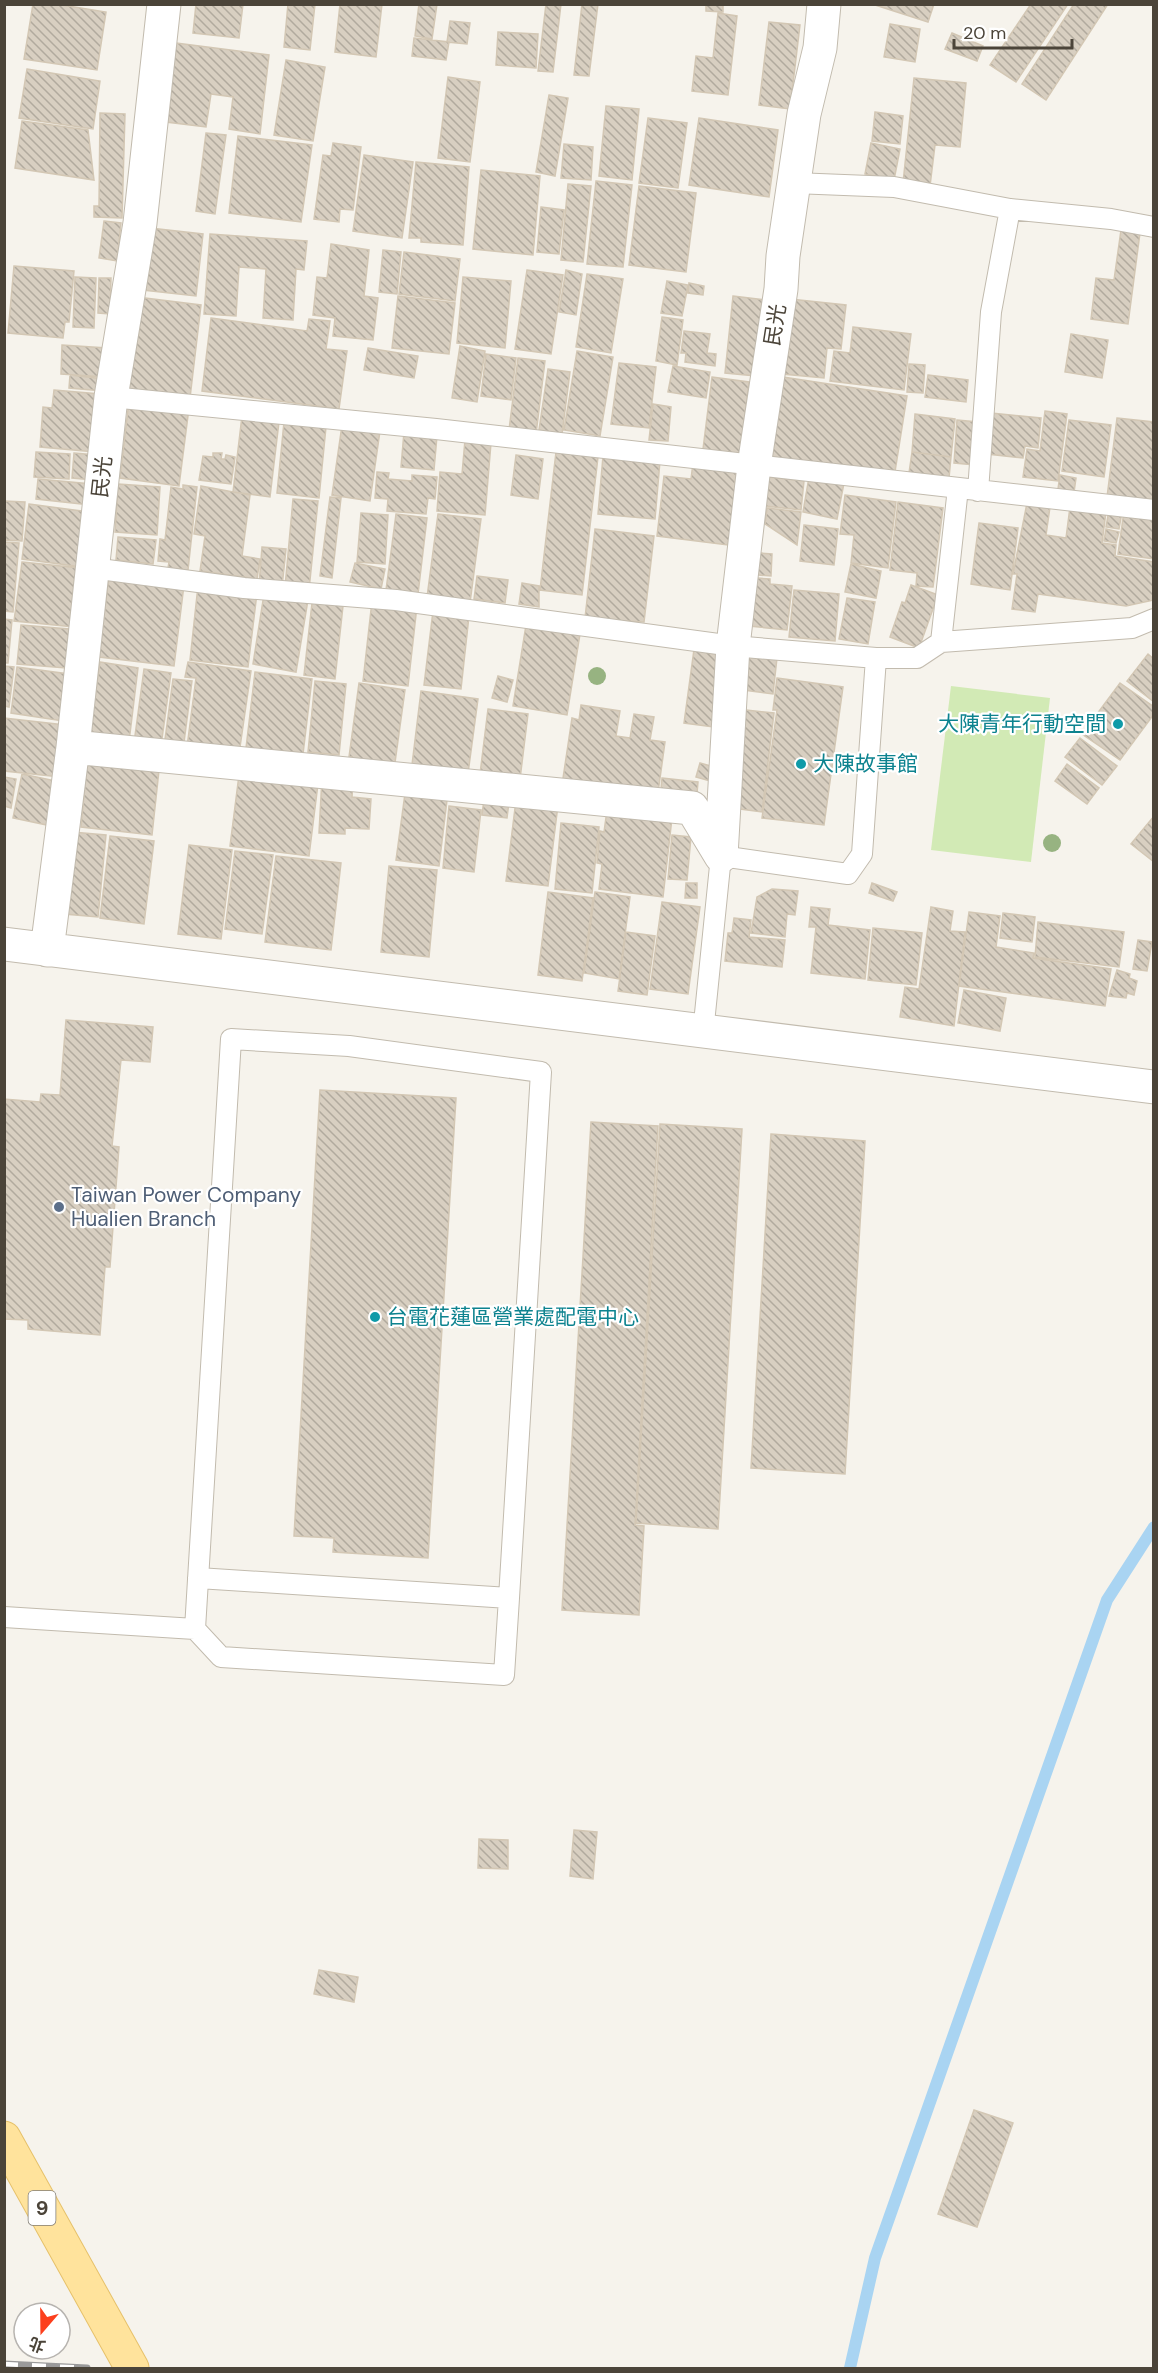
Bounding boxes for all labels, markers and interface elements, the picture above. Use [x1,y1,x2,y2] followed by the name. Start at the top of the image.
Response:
[954,12,1072,50] scale bar
[963,21,1006,45] text: 20 m
[758,302,792,348] street label: 民光
[86,455,118,499] street label: 民光
[938,710,1106,738] place label: 大陳青年行動空間
[1111,717,1125,731] marker: 大陳青年行動空間
[813,750,918,778] place label: 大陳故事館
[794,757,808,771] marker: 大陳故事館
[71,1181,301,1233] place label: Taiwan Power Company Hualien Branch
[52,1200,66,1214] marker: Taiwan Power Company Hualien Branch
[387,1303,639,1331] place label: 台電花蓮區營業處配電中心
[368,1310,382,1324] marker: 台電花蓮區營業處配電中心
[28,2191,56,2225] road number: 9
[12,2301,72,2361] north arrow
[26,2332,48,2357] text: 北

